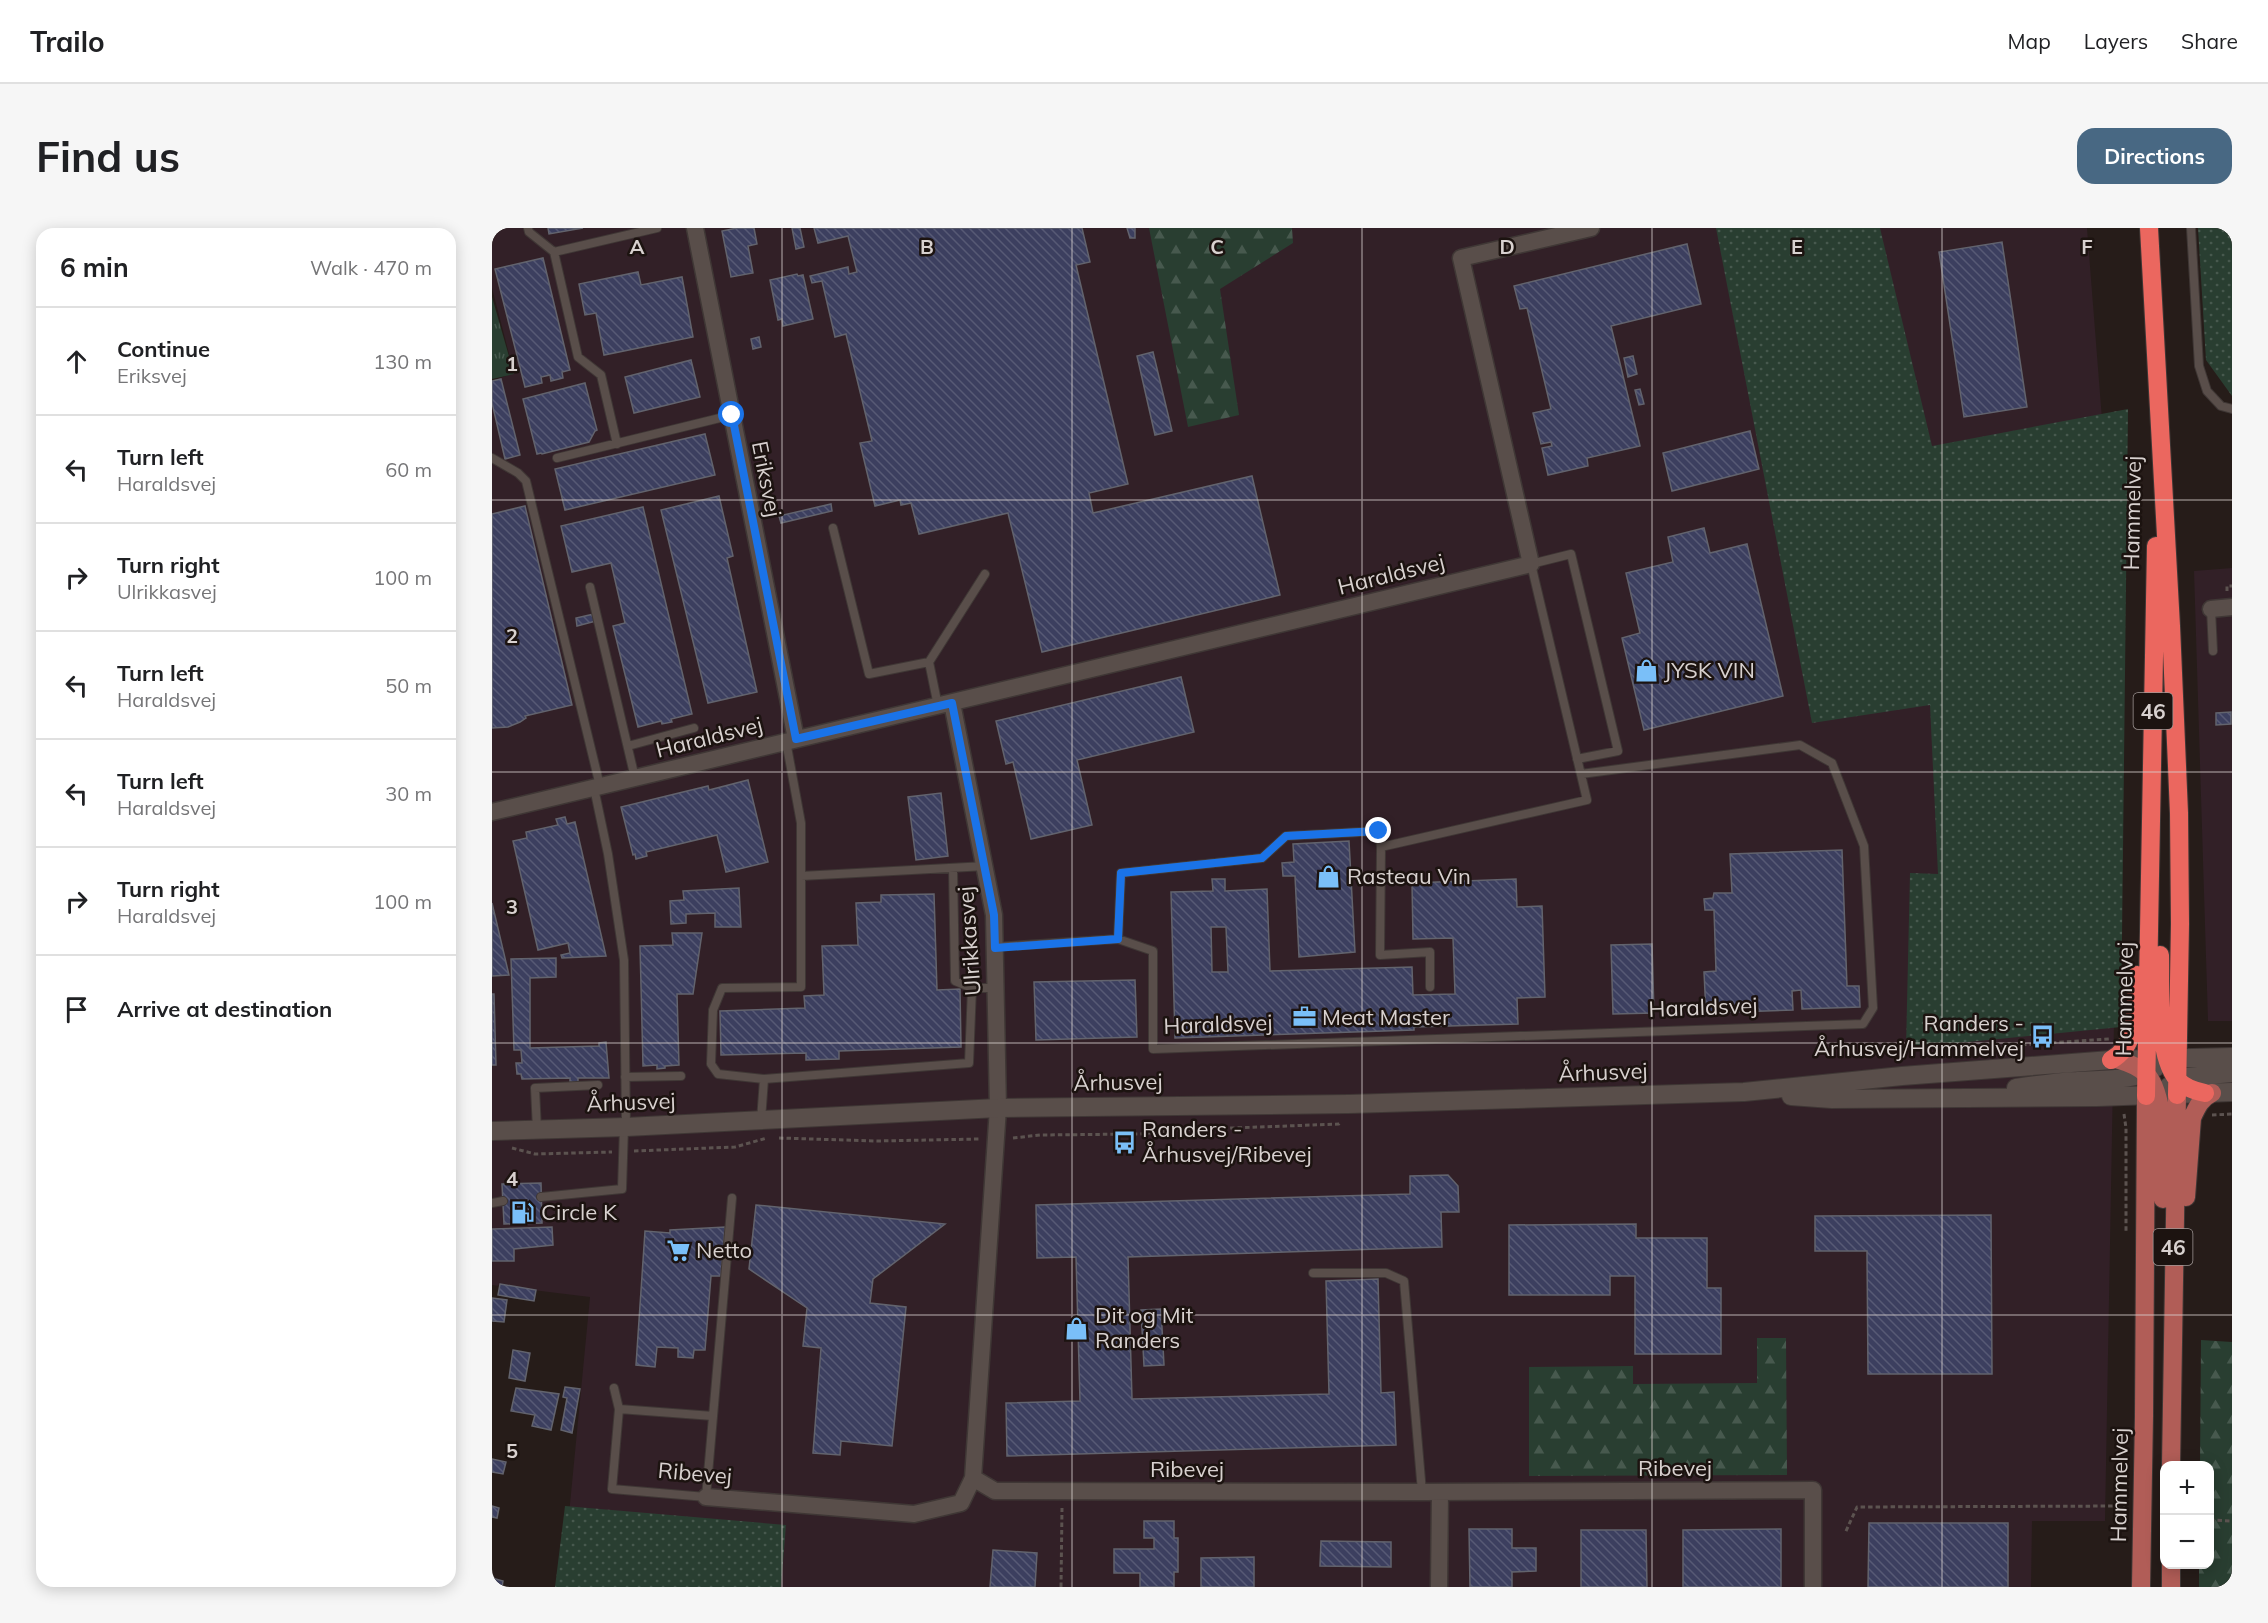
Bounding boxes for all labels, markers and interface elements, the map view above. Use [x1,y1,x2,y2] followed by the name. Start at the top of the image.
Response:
[30,24,105,59] text: Trailo
[2008,28,2051,54] text: Map
[2084,28,2148,54] text: Layers
[2181,28,2238,54] text: Share
[2077,128,2232,184] button: Directions
[36,130,180,183] text: Find us
[630,234,645,259] text: A
[920,234,934,259] text: B
[1210,234,1224,259] text: C
[1499,234,1515,259] text: D
[1791,234,1803,259] text: E
[2081,234,2093,259] text: F
[60,251,129,284] text: 6 min
[310,255,432,280] text: Walk · 470 m
[117,335,210,363] text: Continue
[60,345,93,378] icon: ahead
[373,349,432,374] text: 130 m
[506,351,518,376] text: 1
[117,363,187,388] text: Eriksvej
[718,401,744,427] route start
[746,439,788,519] street label: Eriksvej
[117,443,204,471] text: Turn left
[60,453,93,486] icon: left
[2117,455,2147,571] street label: Hammelvej
[385,457,432,482] text: 60 m
[117,471,216,496] text: Haraldsvej
[1335,547,1447,601] street label: Haraldsvej
[117,551,220,579] text: Turn right
[60,561,93,594] icon: right
[373,565,432,590] text: 100 m
[117,579,217,604] text: Ulrikkasvej
[506,623,518,648] text: 2
[1664,656,1755,684] place label: JYSK VIN
[1633,657,1659,683] shop icon: JYSK VIN
[117,659,204,687] text: Turn left
[60,669,93,702] icon: left
[385,673,432,698] text: 50 m
[117,687,216,712] text: Haraldsvej
[2134,693,2172,729] road number: 46
[653,710,765,764] street label: Haraldsvej
[117,767,204,795] text: Turn left
[60,777,93,810] icon: left
[385,781,432,806] text: 30 m
[117,795,216,820] text: Haraldsvej
[1365,817,1391,843] route end
[1347,862,1471,890] place label: Rasteau Vin
[1316,863,1342,889] shop icon: Rasteau Vin
[117,875,220,903] text: Turn right
[60,885,93,918] icon: right
[951,885,987,997] street label: Ulrikkasvej
[373,889,432,914] text: 100 m
[506,894,518,919] text: 3
[117,903,216,928] text: Haraldsvej
[2109,941,2139,1057] street label: Hammelvej
[1648,991,1758,1023] street label: Haraldsvej
[60,993,93,1026] icon: arrive
[117,995,332,1023] text: Arrive at destination
[1322,1003,1450,1031] place label: Meat Master
[1291,1004,1317,1030] office icon: Meat Master
[1163,1008,1273,1040] street label: Haraldsvej
[1814,1009,2024,1062] place label: Randers - Århusvej/Hammelvej
[2029,1023,2055,1049] bus stop icon: Randers - Århusvej/Hammelvej
[1558,1056,1648,1088] street label: Århusvej
[1073,1067,1163,1097] street label: Århusvej
[586,1086,676,1118] street label: Århusvej
[1142,1115,1312,1168] place label: Randers - Århusvej/Ribevej
[1111,1129,1137,1155] bus stop icon: Randers - Århusvej/Ribevej
[506,1166,518,1191] text: 4
[541,1198,618,1226] place label: Circle K
[510,1199,536,1225] fuel station icon: Circle K
[2154,1229,2192,1265] road number: 46
[696,1236,752,1264] place label: Netto
[665,1237,691,1263] supermarket icon: Netto
[1095,1301,1194,1354] place label: Dit og Mit Randers
[1064,1315,1090,1341] shop icon: Dit og Mit Randers
[2104,1427,2134,1543] street label: Hammelvej
[506,1438,518,1463] text: 5
[1638,1454,1712,1482] street label: Ribevej
[1150,1455,1224,1483] street label: Ribevej
[657,1456,733,1490] street label: Ribevej
[2160,1461,2214,1569] map controls
[2160,1461,2214,1515] button: +
[2160,1515,2214,1569] button: −

